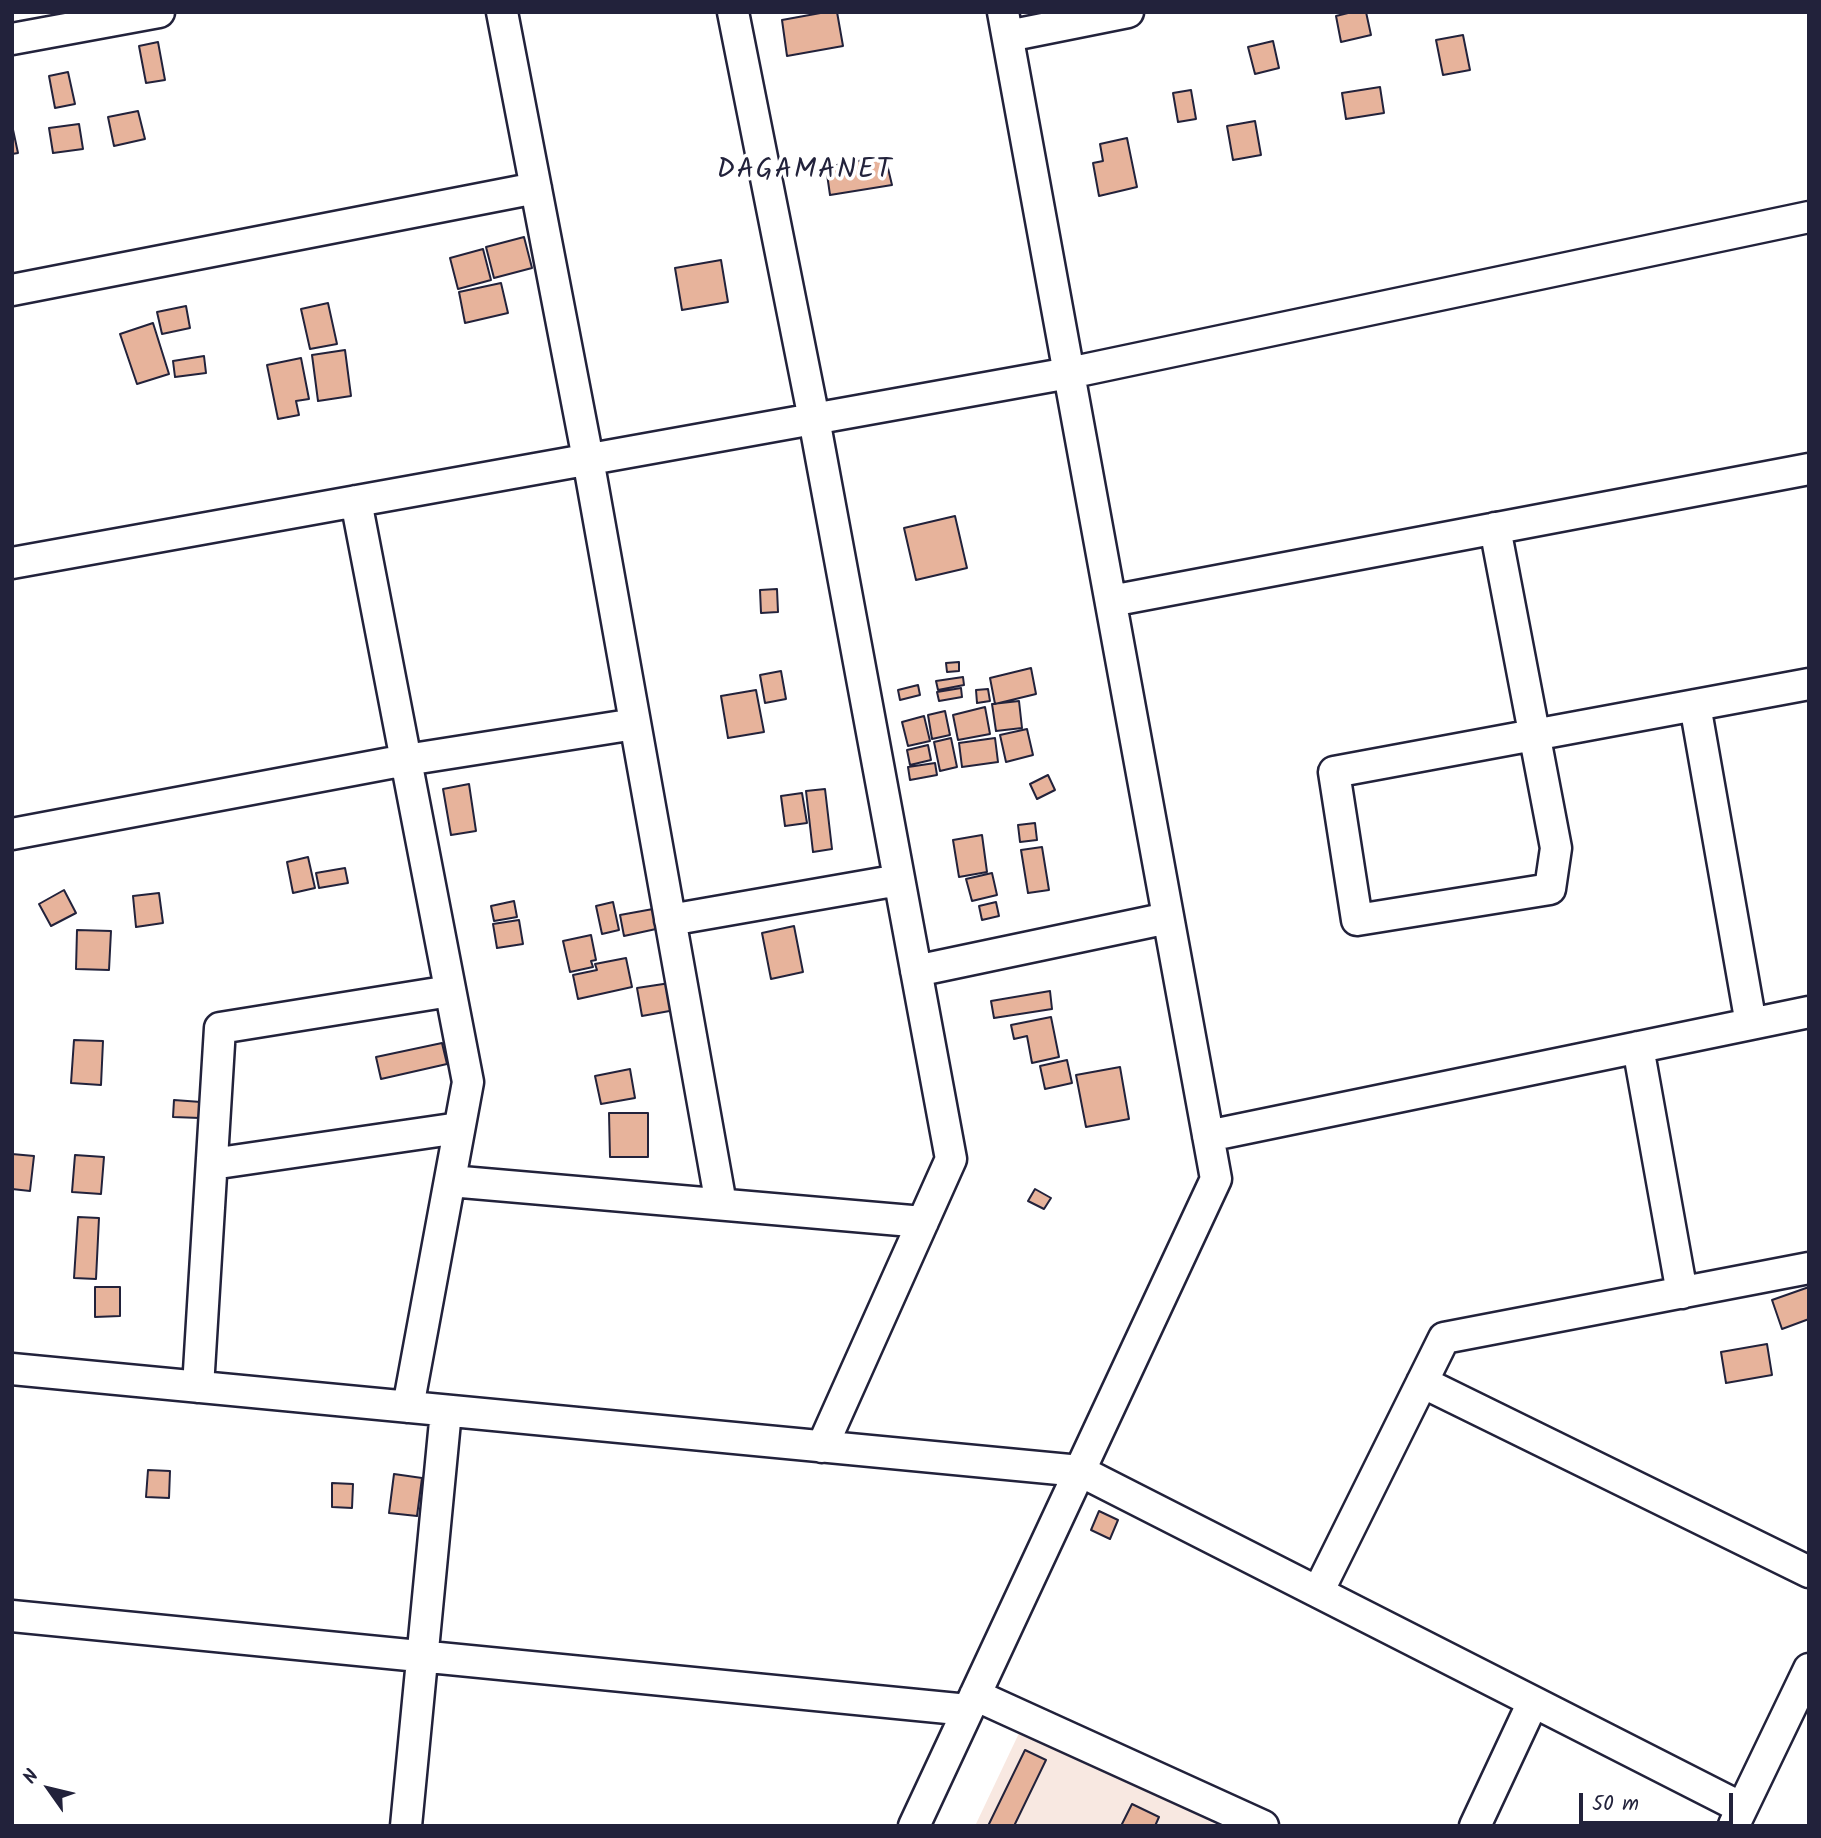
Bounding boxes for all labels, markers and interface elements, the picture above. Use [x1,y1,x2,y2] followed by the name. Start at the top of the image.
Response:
[718,155,892,189] district label: DAGAMANET
[14,1754,84,1824] north arrow
[16,1764,47,1791] text: N
[1583,1778,1737,1822] scale bar
[1592,1788,1639,1821] text: 50 m

